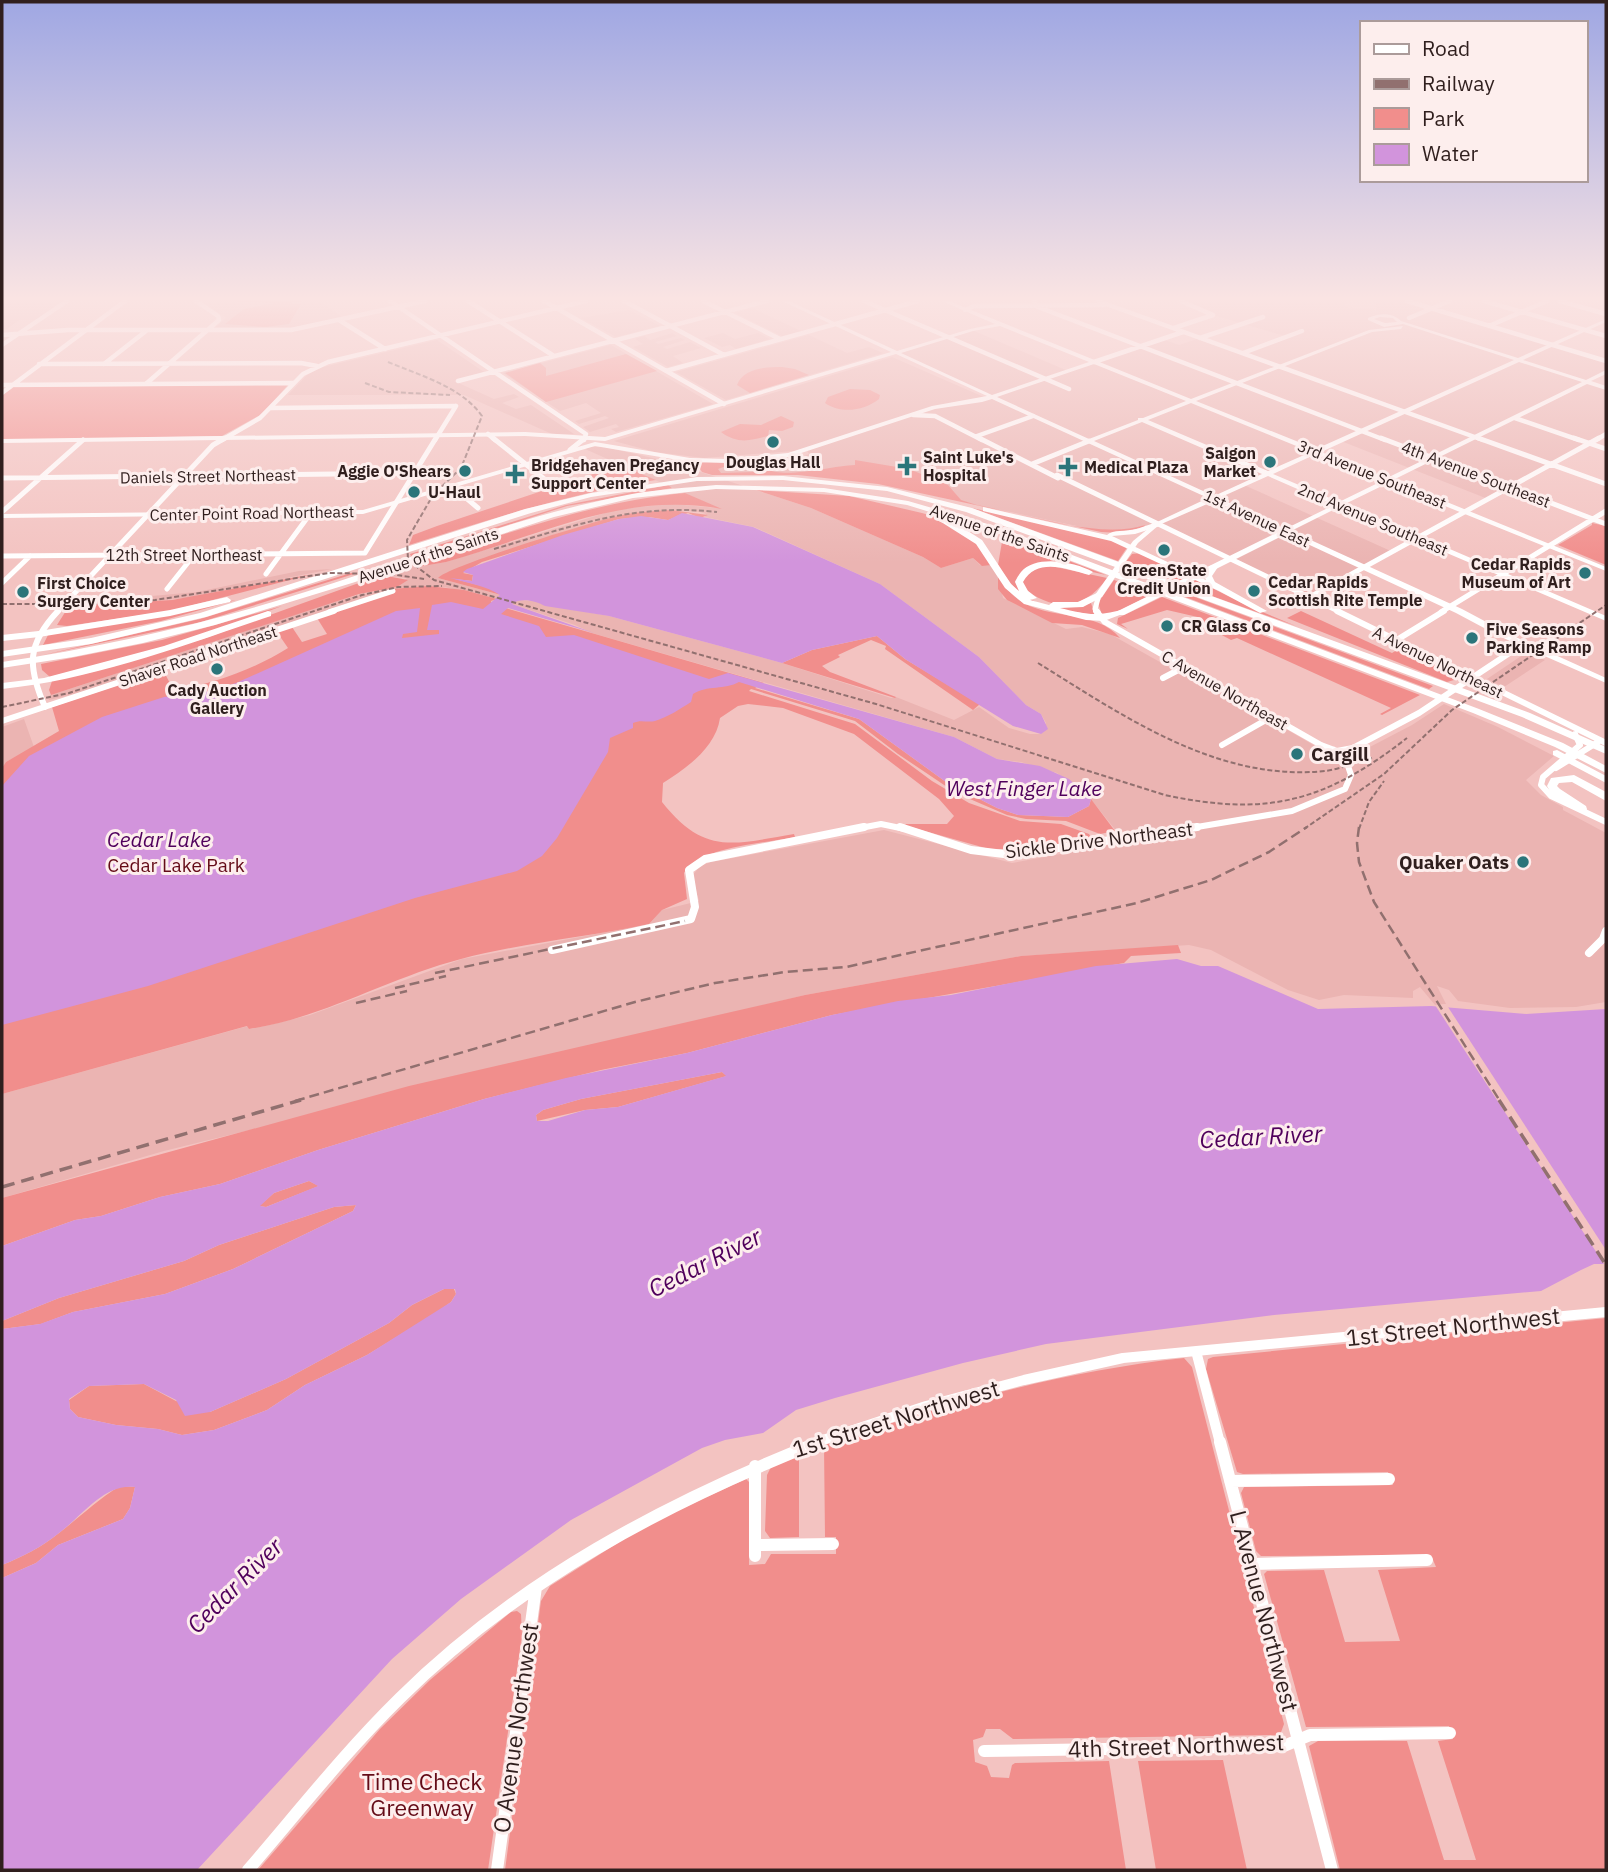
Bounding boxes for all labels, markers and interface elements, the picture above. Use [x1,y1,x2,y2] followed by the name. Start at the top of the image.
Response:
[1360,21,1587,182] legend
[1422,34,1470,62] text: Road
[1422,69,1495,97] text: Railway
[1422,104,1465,132] text: Park
[1422,139,1479,167] text: Water
[765,434,781,450] marker: Douglas Hall
[1295,435,1449,513] street label: 3rd Avenue Southeast
[1399,436,1553,512] street label: 4th Avenue Southeast
[1203,443,1256,481] place label: Saigon Market
[923,447,1014,485] place label: Saint Luke's Hospital
[726,452,820,472] place label: Douglas Hall
[1262,454,1278,470] marker: Saigon Market
[531,455,700,493] place label: Bridgehaven Pregancy Support Center
[897,456,917,476] marker: Saint Luke's Hospital
[1058,457,1078,477] marker: Medical Plaza
[1084,457,1188,477] place label: Medical Plaza
[337,461,451,481] place label: Aggie O'Shears
[457,463,473,479] marker: Aggie O'Shears
[120,464,296,488] street label: Daniels Street Northeast
[505,464,525,484] marker: Bridgehaven Pregancy Support Center
[1295,478,1451,560] street label: 2nd Avenue Southeast
[428,482,481,502] place label: U-Haul
[406,484,422,500] marker: U-Haul
[1201,485,1313,551] street label: 1st Avenue East
[927,500,1073,566] street label: Avenue of the Saints
[149,501,355,525] street label: Center Point Road Northeast
[355,523,501,587] street label: Avenue of the Saints
[1156,542,1172,558] marker: GreenState Credit Union
[106,545,262,565] street label: 12th Street Northeast
[1462,554,1571,592] place label: Cedar Rapids Museum of Art
[1117,560,1211,598] place label: GreenState Credit Union
[1577,565,1593,581] marker: Cedar Rapids Museum of Art
[1268,572,1423,610] place label: Cedar Rapids Scottish Rite Temple
[37,573,150,611] place label: First Choice Surgery Center
[1246,583,1262,599] marker: Cedar Rapids Scottish Rite Temple
[15,584,31,600] marker: First Choice Surgery Center
[1181,616,1271,636] place label: CR Glass Co
[1159,618,1175,634] marker: CR Glass Co
[1486,619,1592,657] place label: Five Seasons Parking Ramp
[116,621,280,691] street label: Shaver Road Northeast
[1369,622,1507,702] street label: A Avenue Northeast
[1464,630,1480,646] marker: Five Seasons Parking Ramp
[1158,646,1292,734] street label: C Avenue Northeast
[209,661,225,677] marker: Cady Auction Gallery
[167,680,267,718] place label: Cady Auction Gallery
[1311,742,1369,766] place label: Cargill
[1289,746,1305,762] marker: Cargill
[946,774,1102,802] water label: West Finger Lake
[1004,817,1194,863] street label: Sickle Drive Northeast
[107,825,211,853] water label: Cedar Lake
[1399,850,1509,874] place label: Quaker Oats
[107,853,245,877] park label: Cedar Lake Park
[1515,854,1531,870] marker: Quaker Oats
[1199,1117,1324,1155] water label: Cedar River
[643,1219,768,1304] water label: Cedar River
[1344,1300,1561,1352] street label: 1st Street Northwest
[789,1372,1003,1464] street label: 1st Street Northwest
[1224,1507,1306,1715] street label: L Avenue Northwest
[180,1530,290,1640] water label: Cedar River
[485,1621,545,1835] street label: O Avenue Northwest
[1067,1726,1285,1764] street label: 4th Street Northwest
[362,1766,482,1822] park label: Time Check Greenway

